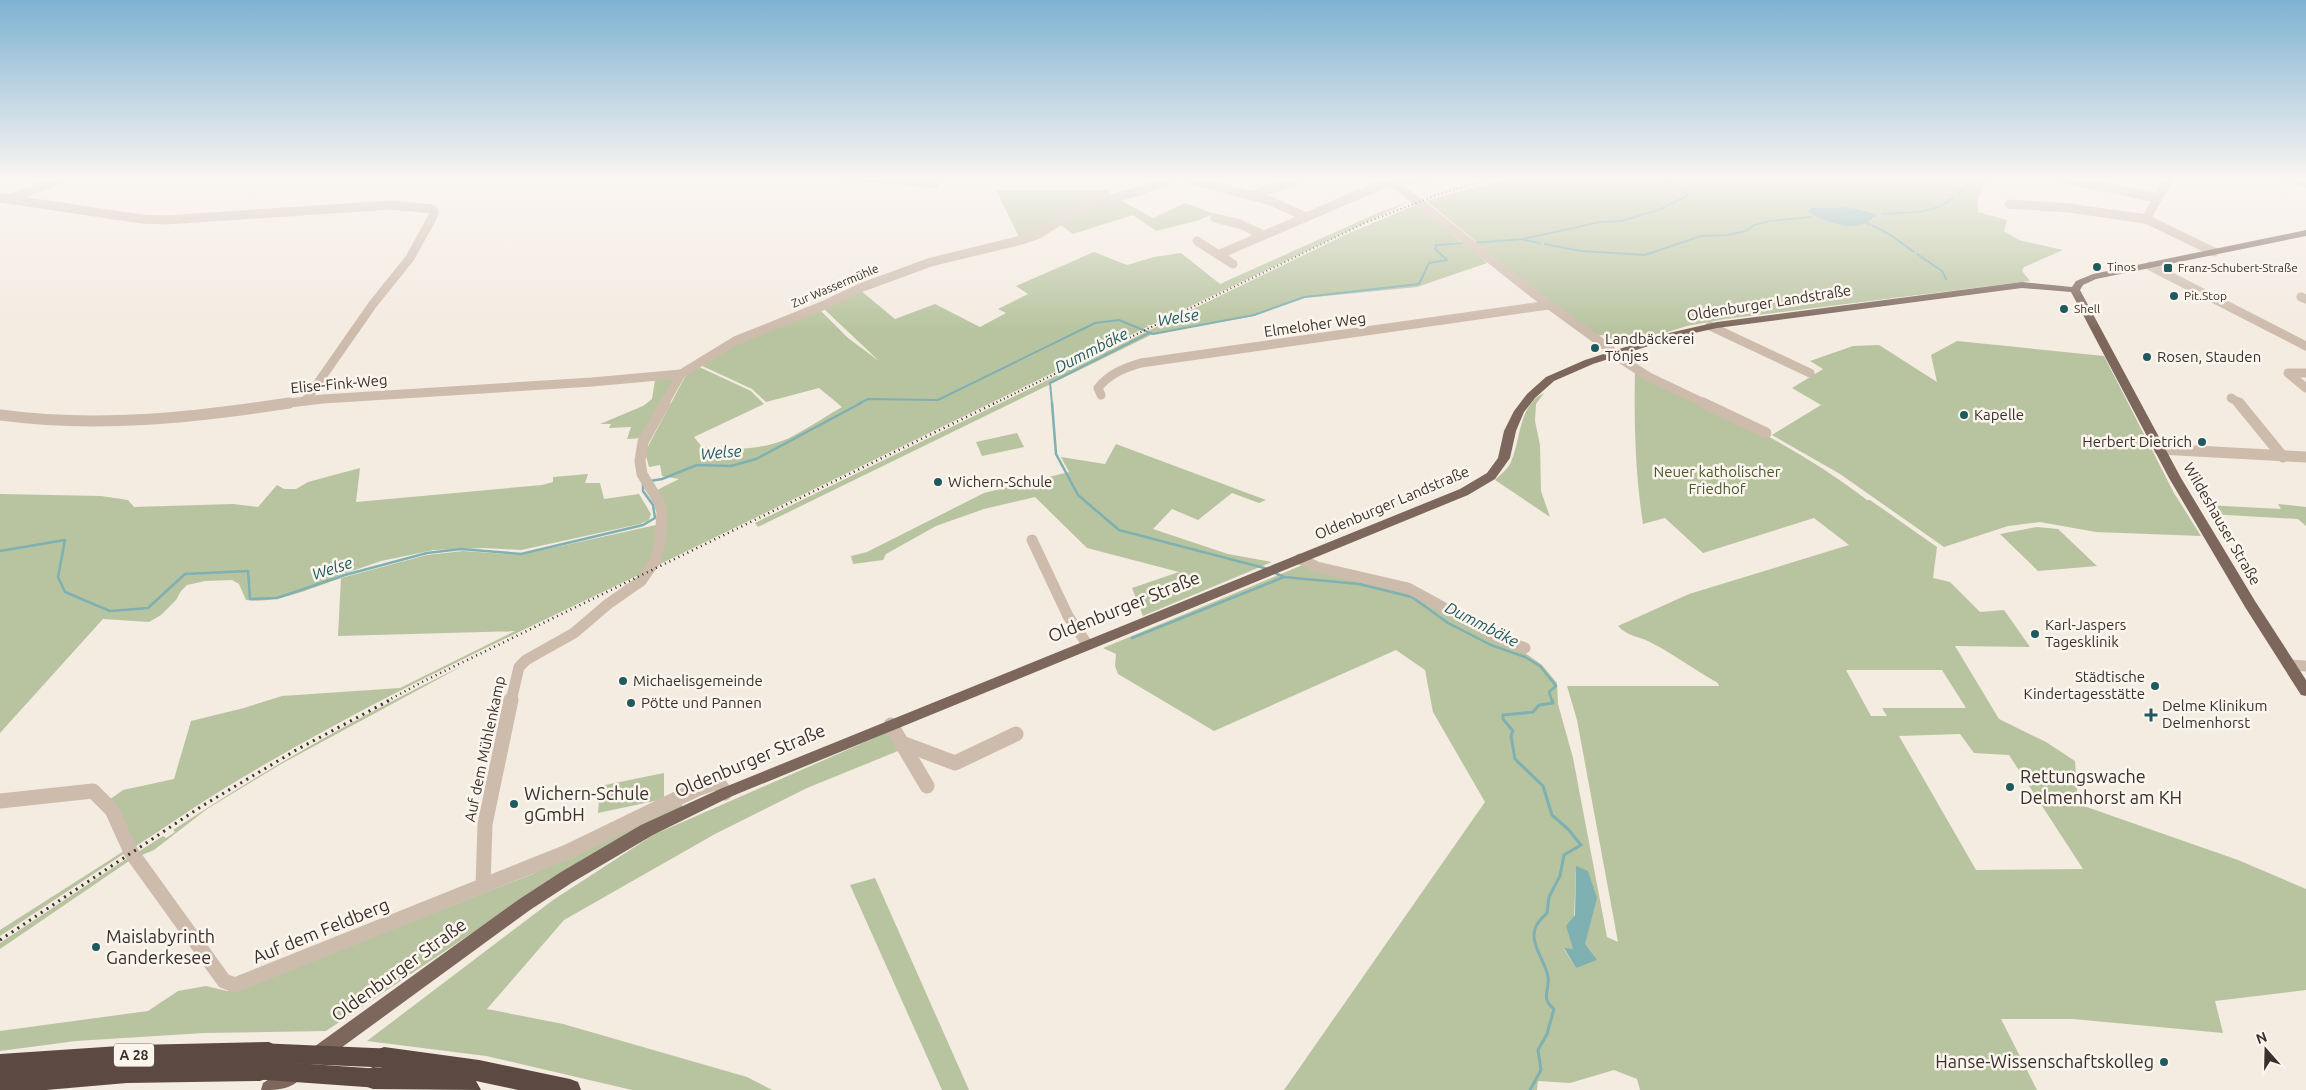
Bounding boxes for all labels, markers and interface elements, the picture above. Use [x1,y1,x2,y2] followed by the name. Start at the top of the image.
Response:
[2107,260,2136,273] place label: Tinos
[789,261,880,310] street label: Zur Wassermühle
[2091,261,2103,273] marker: Tinos
[2178,261,2298,274] place label: Franz-Schubert-Straße
[2162,262,2174,274] marker: Franz-Schubert-Straße
[1686,281,1852,324] street label: Oldenburger Landstraße
[2184,289,2227,302] place label: Pit.Stop
[2168,290,2180,302] marker: Pit.Stop
[2074,302,2100,315] place label: Shell
[2058,303,2070,315] marker: Shell
[1156,305,1200,329] water label: Welse
[1263,309,1367,340] street label: Elmeloher Weg
[1051,324,1131,376] water label: Dummbäke
[1605,330,1694,364] place label: Landbäckerei Tönjes
[1589,342,1601,354] marker: Landbäckerei Tönjes
[2157,348,2261,365] place label: Rosen, Stauden
[2141,351,2153,363] marker: Rosen, Stauden
[290,371,388,396] street label: Elise-Fink-Weg
[1974,406,2024,423] place label: Kapelle
[1958,409,1970,421] marker: Kapelle
[2082,433,2192,450] place label: Herbert Dietrich
[2196,436,2208,448] marker: Herbert Dietrich
[700,441,742,463] water label: Welse
[2180,460,2264,588] street label: Wildeshauser Straße
[1312,462,1472,543] street label: Oldenburger Landstraße
[1653,463,1781,497] park label: Neuer katholischer Friedhof
[948,473,1052,490] place label: Wichern-Schule
[932,476,944,488] marker: Wichern-Schule
[310,553,354,583] water label: Welse
[1045,567,1202,646] street label: Oldenburger Straße
[1442,598,1522,650] water label: Dummbäke
[2045,616,2126,650] place label: Karl-Jaspers Tagesklinik
[2029,628,2041,640] marker: Karl-Jaspers Tagesklinik
[2023,668,2145,702] place label: Städtische Kindertagesstätte
[633,672,763,689] place label: Michaelisgemeinde
[461,674,508,823] street label: Auf dem Mühlenkamp
[617,675,629,687] marker: Michaelisgemeinde
[2149,680,2161,692] marker: Städtische Kindertagesstätte
[641,694,762,711] place label: Pötte und Pannen
[625,697,637,709] marker: Pötte und Pannen
[2162,697,2267,731] place label: Delme Klinikum Delmenhorst
[2144,708,2158,722] marker: Delme Klinikum Delmenhorst
[671,719,828,801] street label: Oldenburger Straße
[2020,766,2182,807] place label: Rettungswache Delmenhorst am KH
[2004,781,2016,793] marker: Rettungswache Delmenhorst am KH
[524,783,649,824] place label: Wichern-Schule gGmbH
[508,798,520,810] marker: Wichern-Schule gGmbH
[249,894,392,967] street label: Auf dem Feldberg
[327,914,470,1025] street label: Oldenburger Straße
[106,926,215,967] place label: Maislabyrinth Ganderkesee
[90,941,102,953] marker: Maislabyrinth Ganderkesee
[2241,1025,2291,1075] north arrow
[2254,1028,2269,1047] text: N
[114,1044,154,1066] road number: A 28
[1935,1051,2154,1071] place label: Hanse-Wissenschaftskolleg
[2158,1056,2170,1068] marker: Hanse-Wissenschaftskolleg

